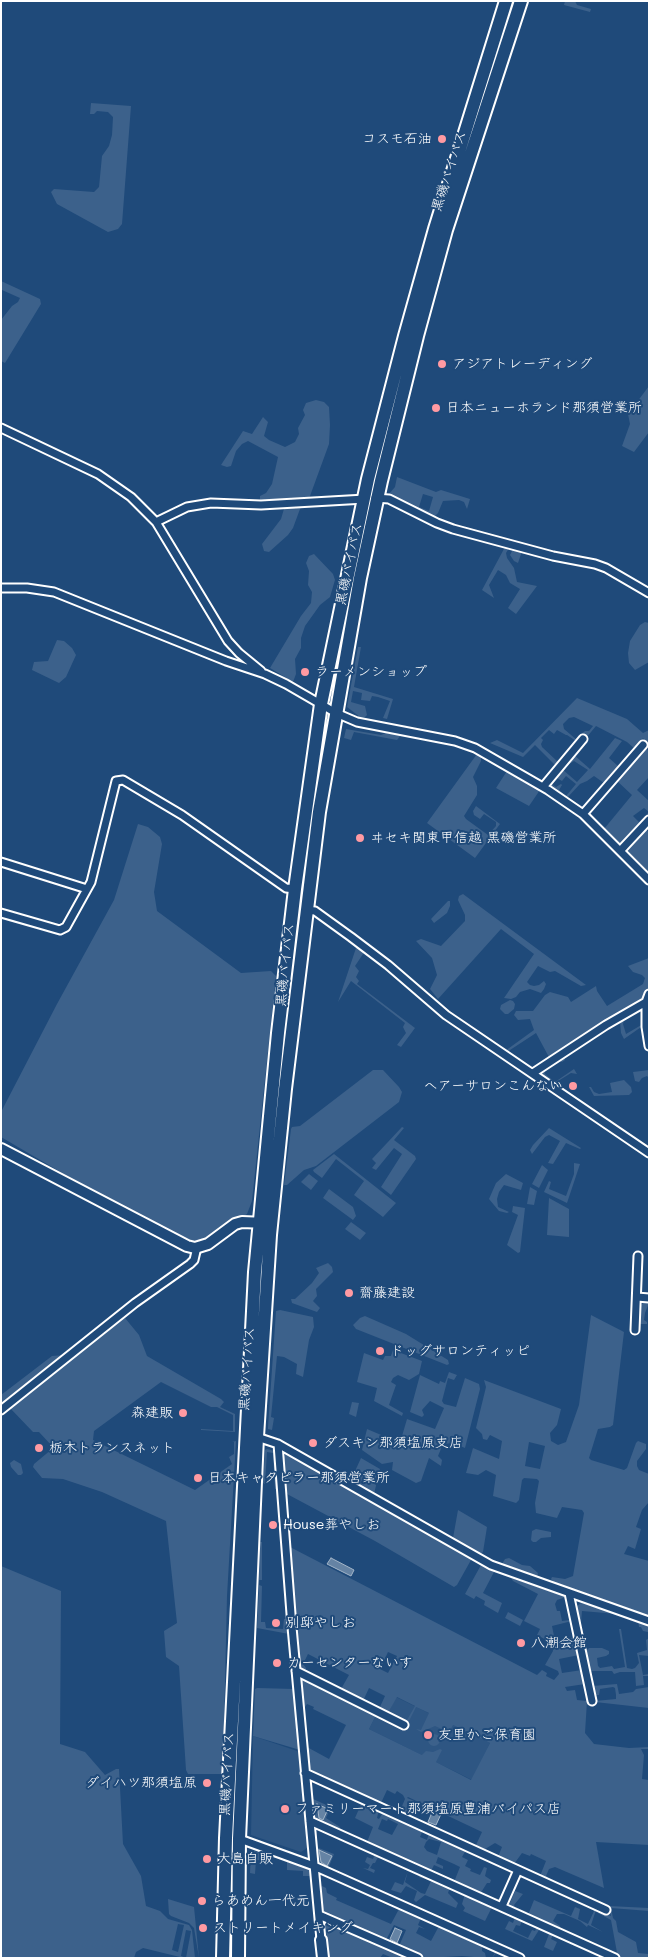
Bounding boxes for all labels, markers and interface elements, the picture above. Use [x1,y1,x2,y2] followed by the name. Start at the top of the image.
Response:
[428,128,470,214] street label: 黒磯バイパス
[362,131,432,147] place label: コスモ石油
[436,133,448,145] marker: コスモ石油
[452,356,593,372] place label: アジアトレーディング
[436,358,448,370] marker: アジアトレーディング
[446,400,642,416] place label: 日本ニューホランド那須営業所
[430,402,442,414] marker: 日本ニューホランド那須営業所
[332,521,366,607] street label: 黒磯バイパス
[315,664,427,680] place label: ラーメンショップ
[299,666,311,678] marker: ラーメンショップ
[370,830,556,846] place label: ヰセキ関東甲信越 黒磯営業所
[354,832,366,844] marker: ヰセキ関東甲信越 黒磯営業所
[272,922,298,1008] street label: 黒磯バイパス
[424,1078,563,1094] place label: ヘアーサロンこんない
[567,1080,579,1092] marker: ヘアーサロンこんない
[359,1285,415,1301] place label: 齋藤建設
[343,1287,355,1299] marker: 齋藤建設
[236,1327,258,1411] street label: 黒磯バイパス
[390,1343,530,1359] place label: ドッグサロンティッピ
[374,1345,386,1357] marker: ドッグサロンティッピ
[131,1405,173,1421] place label: 森建販
[177,1407,189,1419] marker: 森建販
[323,1435,463,1451] place label: ダスキン那須塩原支店
[307,1437,319,1449] marker: ダスキン那須塩原支店
[49,1440,175,1456] place label: 栃木トランスネット
[33,1442,45,1454] marker: 栃木トランスネット
[208,1470,390,1486] place label: 日本キャタピラー那須営業所
[192,1472,204,1484] marker: 日本キャタピラー那須営業所
[283,1517,380,1533] place label: House葬やしお
[267,1519,279,1531] marker: House葬やしお
[286,1615,356,1631] place label: 別邸やしお
[270,1617,282,1629] marker: 別邸やしお
[531,1635,587,1651] place label: 八潮会館
[515,1637,527,1649] marker: 八潮会館
[287,1655,413,1671] place label: カーセンターないす
[271,1657,283,1669] marker: カーセンターないす
[438,1727,536,1743] place label: 友里かご保育園
[422,1729,434,1741] marker: 友里かご保育園
[216,1732,238,1816] street label: 黒磯バイパス
[85,1775,197,1791] place label: ダイハツ那須塩原
[201,1777,213,1789] marker: ダイハツ那須塩原
[295,1801,561,1817] place label: ファミリーマート那須塩原豊浦バイパス店
[279,1803,291,1815] marker: ファミリーマート那須塩原豊浦バイパス店
[217,1851,273,1867] place label: 大島自販
[201,1853,213,1865] marker: 大島自販
[212,1893,310,1909] place label: らあめん一代元
[196,1895,208,1907] marker: らあめん一代元
[213,1920,353,1936] place label: ストリートメイキング
[197,1922,209,1934] marker: ストリートメイキング

